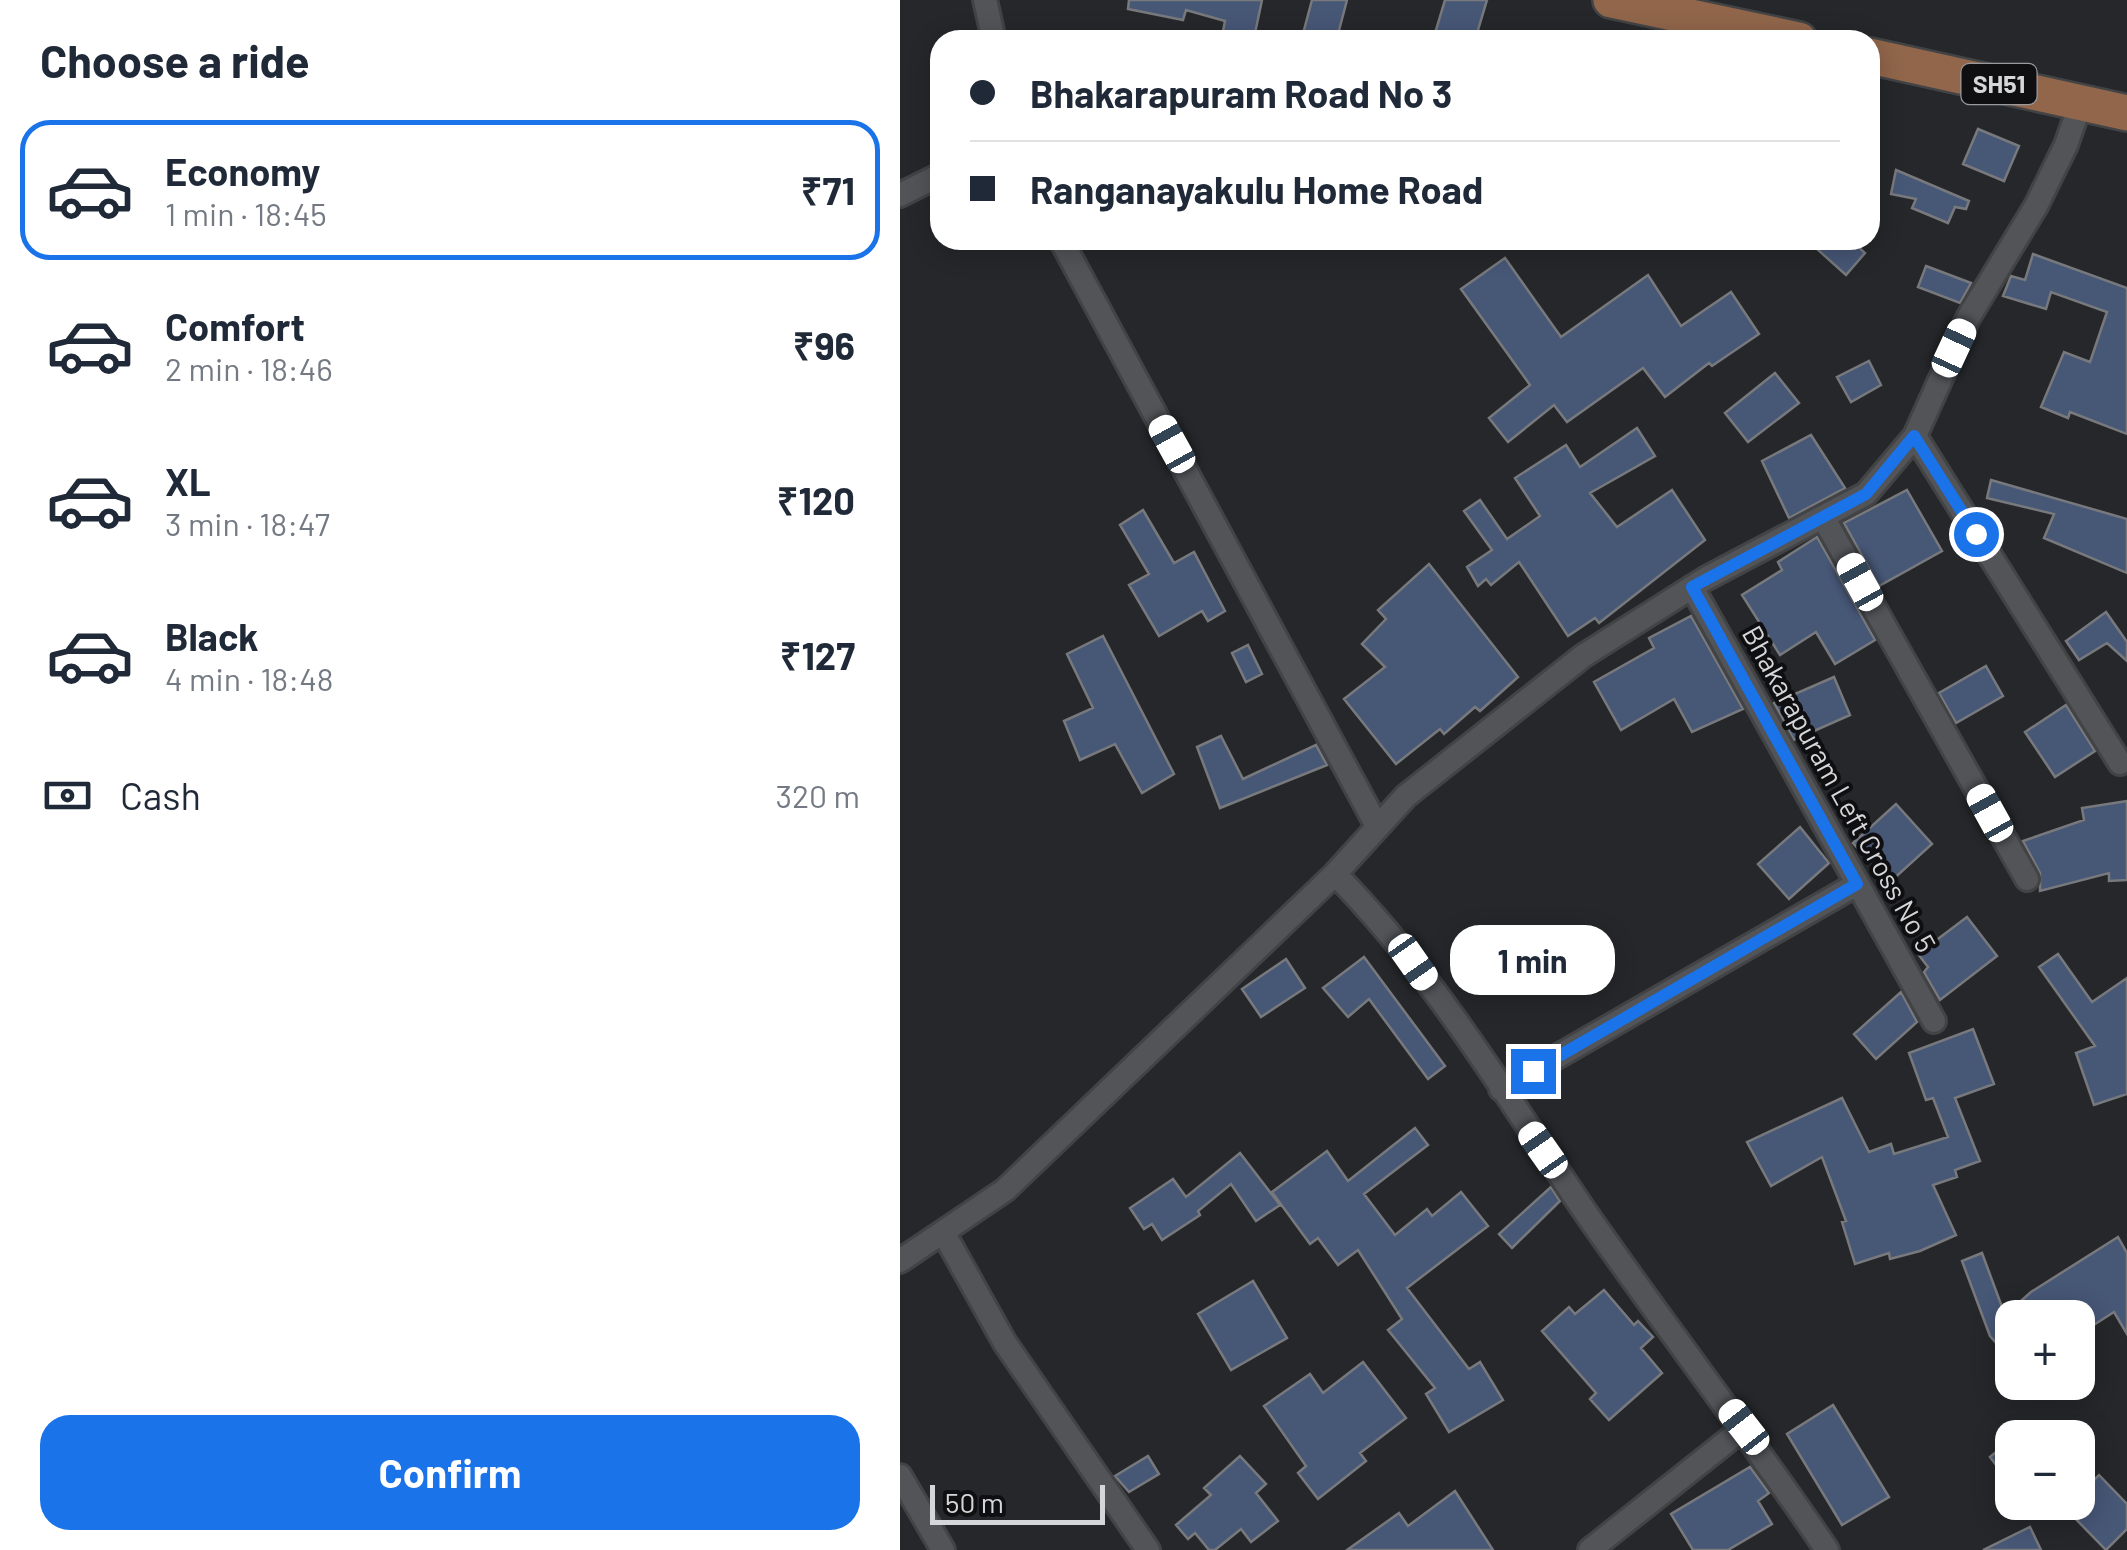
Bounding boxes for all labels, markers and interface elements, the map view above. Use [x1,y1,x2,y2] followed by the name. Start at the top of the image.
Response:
[40,33,310,87] text: Choose a ride
[1962,64,2036,104] road number: SH51
[1030,70,1452,116] text: Bhakarapuram Road No 3
[45,145,135,235] icon: car
[165,148,320,194] text: Economy
[1030,166,1483,212] text: Ranganayakulu Home Road
[801,167,855,213] text: ₹71
[165,194,327,232] text: 1 min · 18:45
[45,300,135,390] icon: car
[165,303,305,349] text: Comfort
[1928,314,1980,382] car
[793,322,855,368] text: ₹96
[165,349,333,387] text: 2 min · 18:46
[1144,410,1200,478] car
[45,455,135,545] icon: car
[165,458,211,504] text: XL
[777,477,855,523] text: ₹120
[165,504,330,542] text: 3 min · 18:47
[1954,512,1999,557] route start
[1832,548,1888,616] car
[45,610,135,700] icon: car
[165,613,259,659] text: Black
[1736,619,1944,958] street label: Bhakarapuram Left Cross No 5
[780,632,855,678] text: ₹127
[165,659,333,697] text: 4 min · 18:48
[40,768,95,823] icon: cash
[120,772,201,818] text: Cash
[775,776,860,814] text: 320 m
[1962,779,2018,847] car
[1450,926,1616,996] callout: 1 min
[1384,929,1442,995] car
[1497,941,1568,979] text: 1 min
[1511,1049,1556,1094] route end
[1514,1117,1572,1183] car
[1995,1300,2095,1520] map controls
[1995,1300,2095,1400] button: +
[1714,1394,1774,1460] car
[40,1415,860,1530] button: Confirm
[1995,1420,2095,1520] button: −
[930,1480,1105,1524] scale bar
[945,1485,1004,1519] text: 50 m

